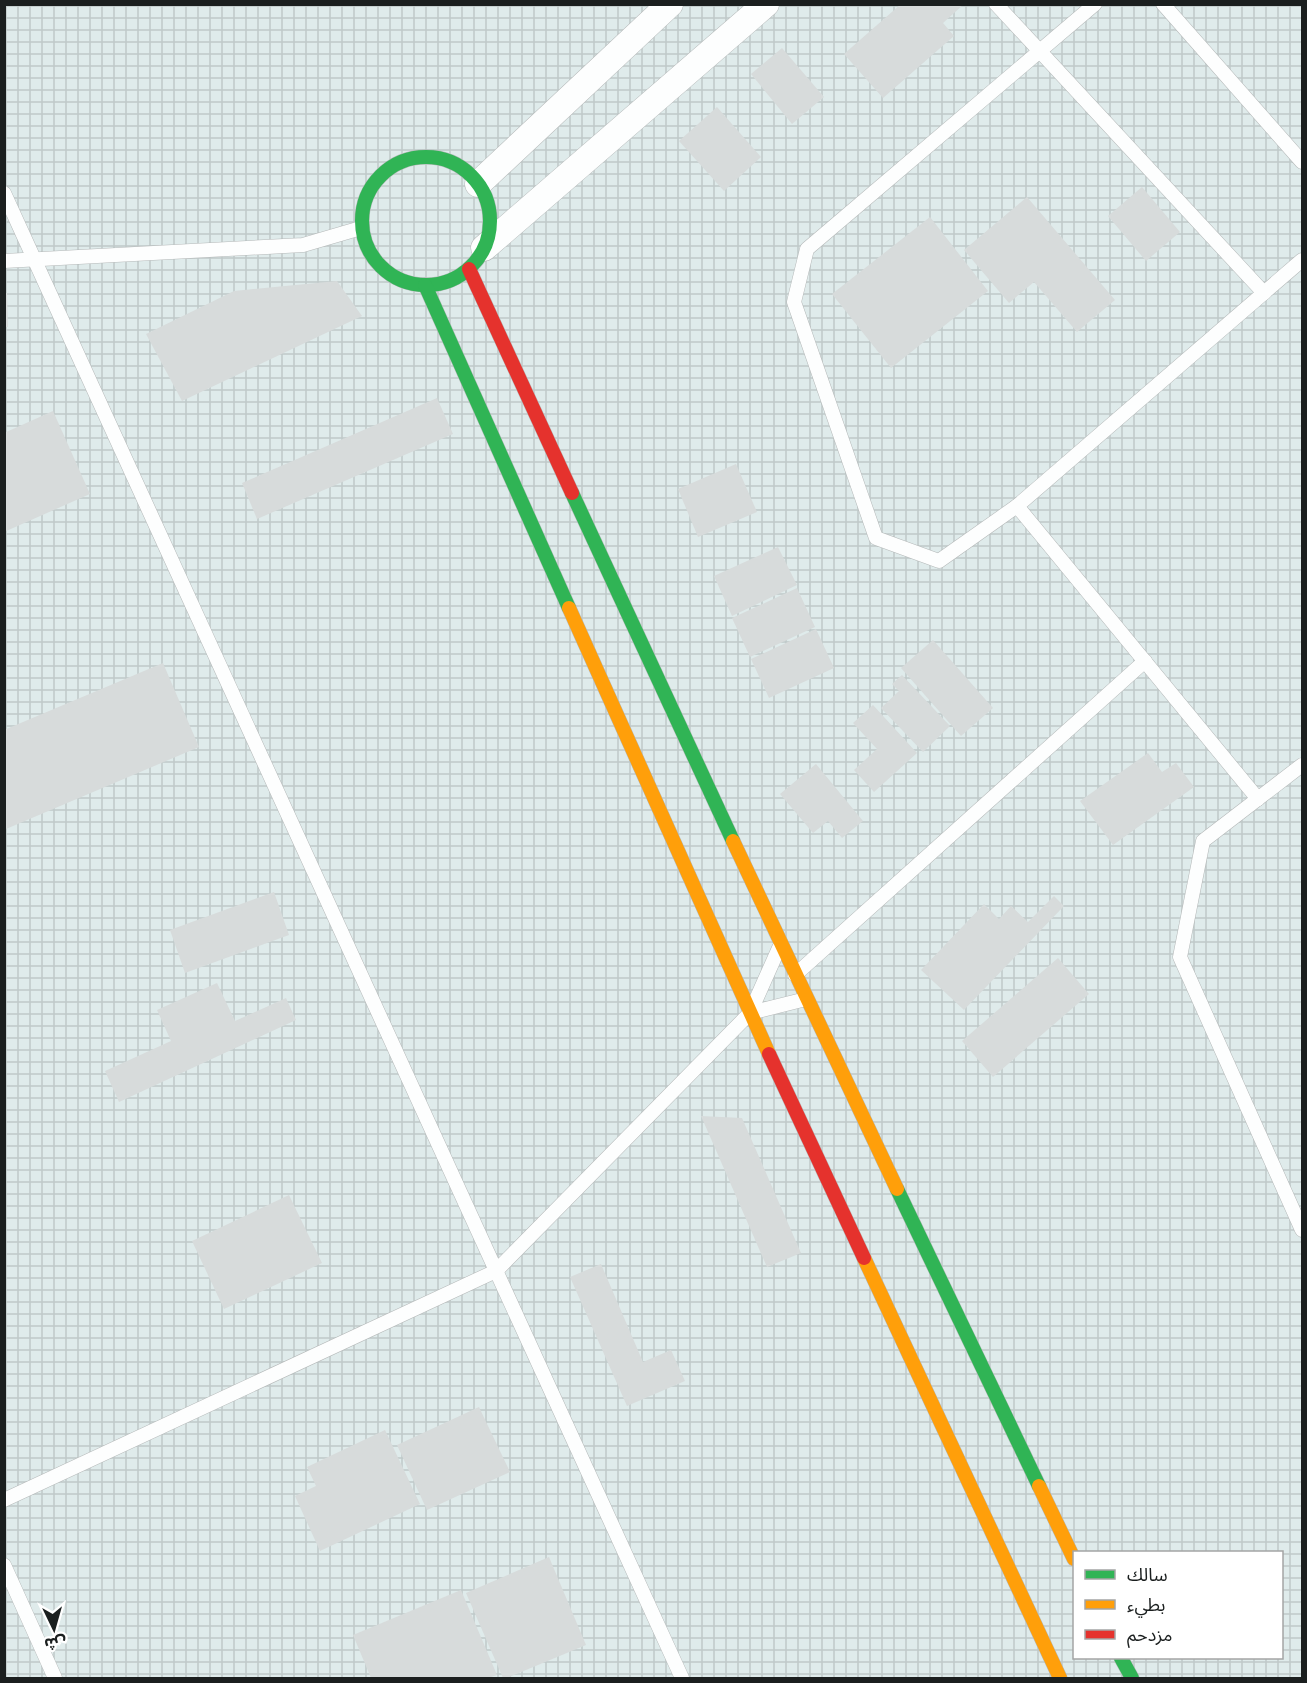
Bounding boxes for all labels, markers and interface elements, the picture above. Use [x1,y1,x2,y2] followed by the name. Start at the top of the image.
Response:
[1073,1551,1283,1659] legend
[1127,1565,1168,1585] text: سالك
[1127,1595,1165,1618] text: بطيء
[24,1599,84,1659] north arrow
[1127,1625,1172,1648] text: مزدحم
[43,1633,67,1653] text: ش

